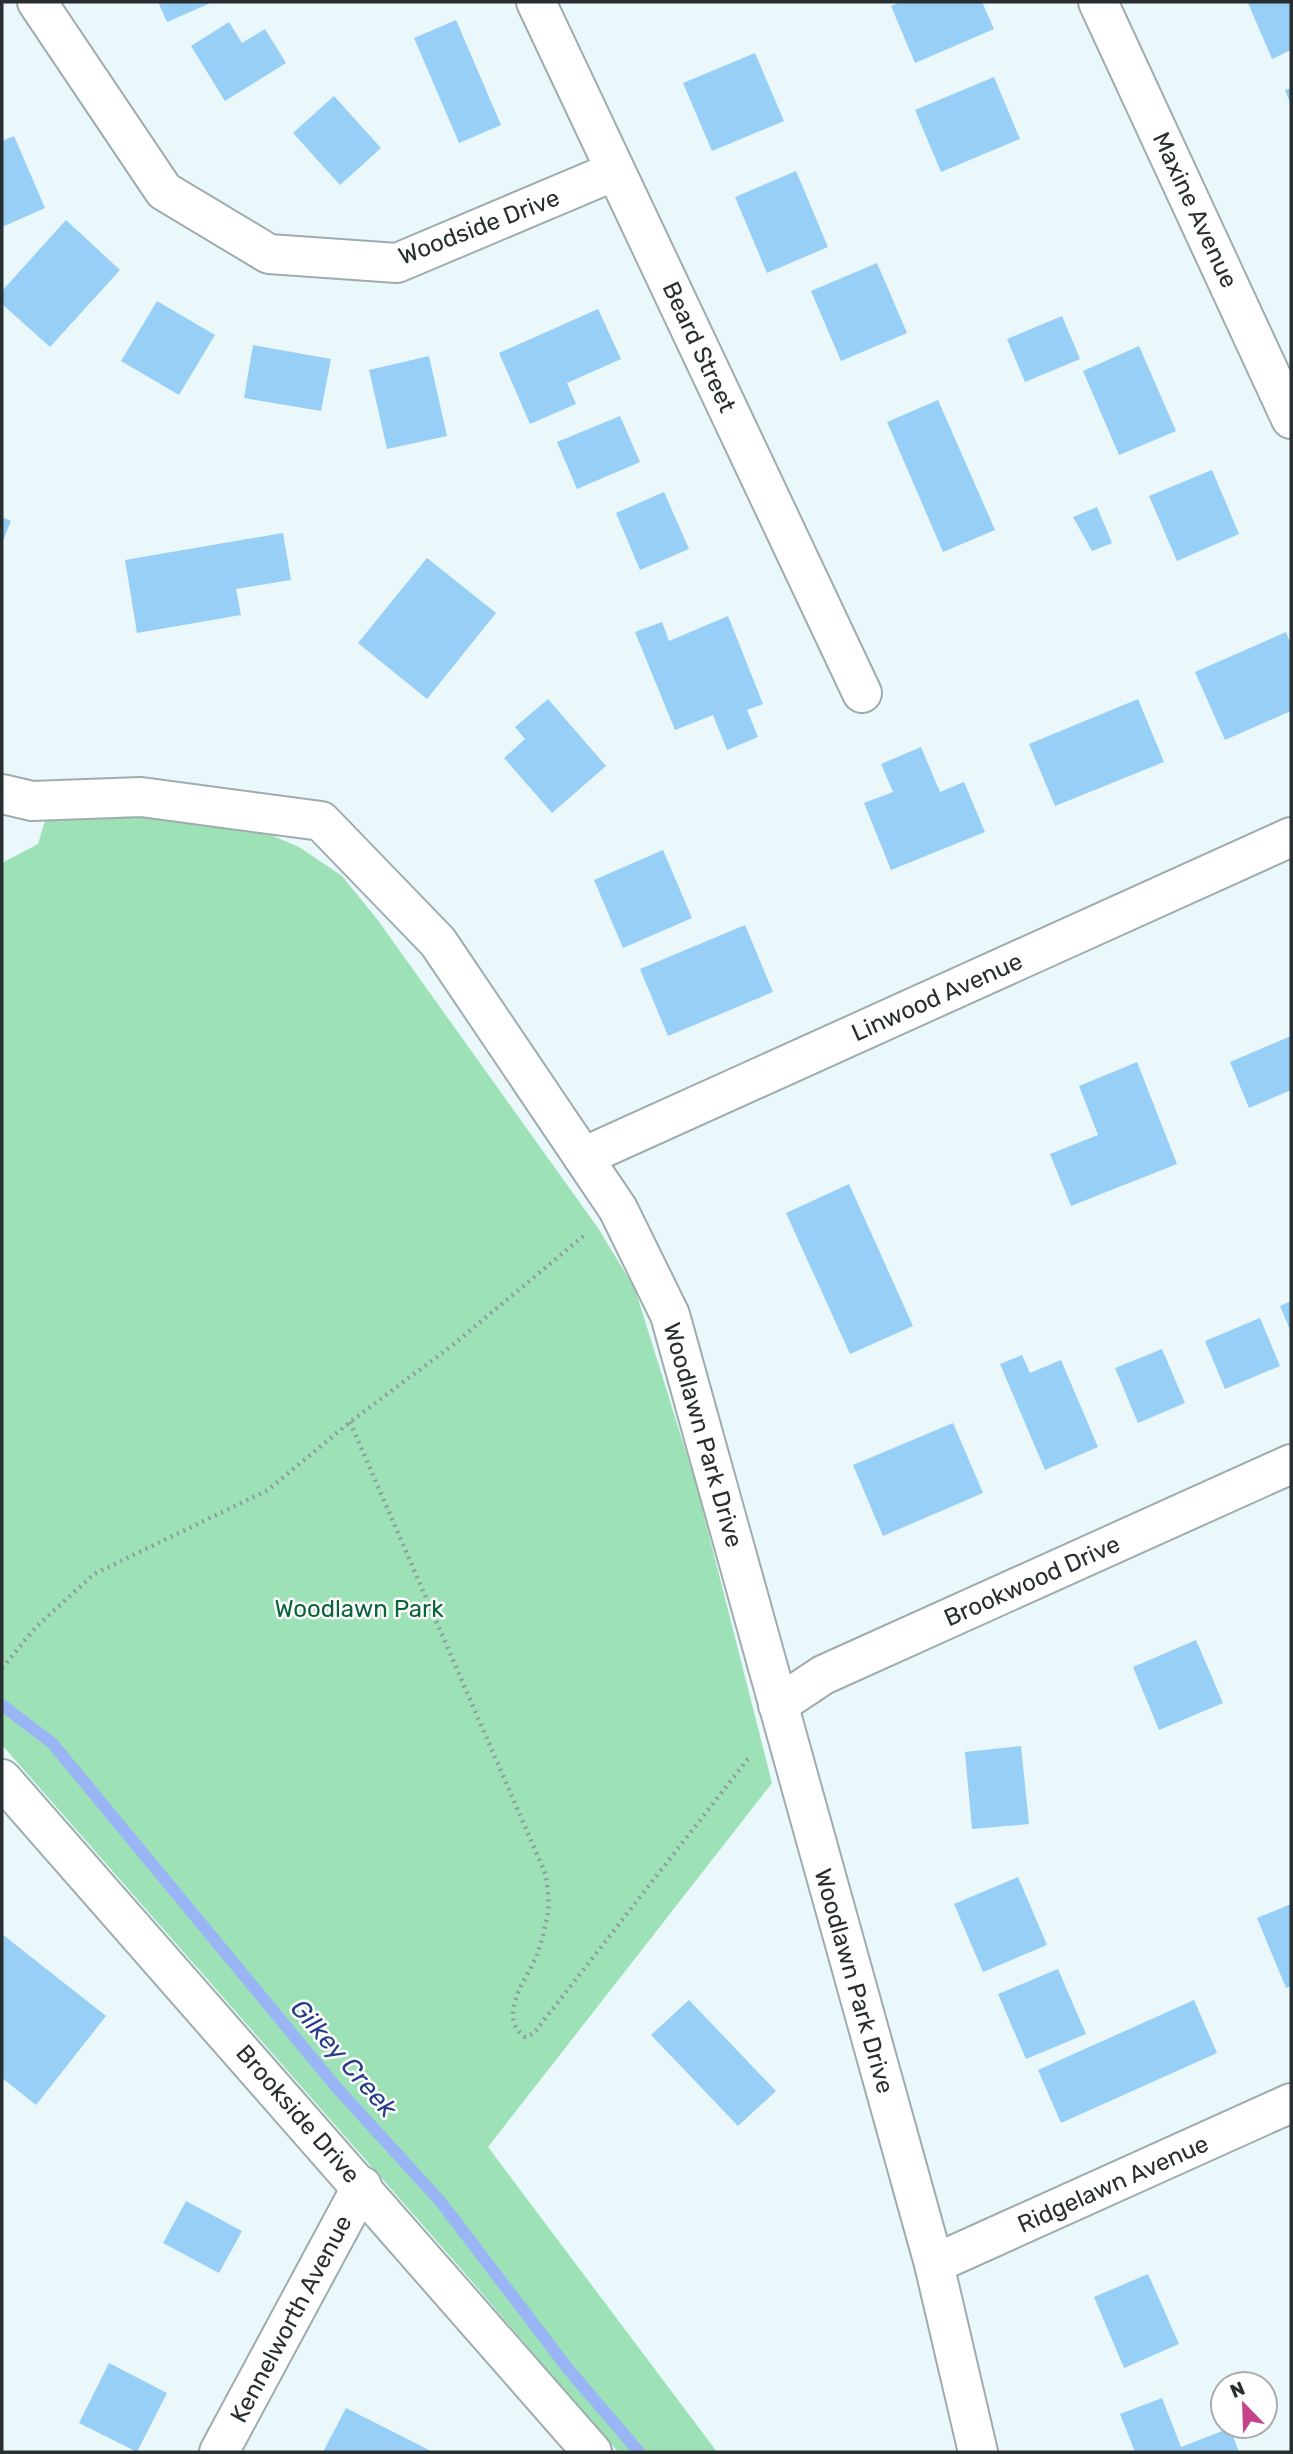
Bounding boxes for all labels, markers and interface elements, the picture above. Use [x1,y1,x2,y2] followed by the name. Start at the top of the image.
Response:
[1147,128,1243,292] street label: Maxine Avenue
[395,183,563,271] street label: Woodside Drive
[656,277,742,417] street label: Beard Street
[847,947,1027,1047] street label: Linwood Avenue
[657,1319,749,1551] street label: Woodlawn Park Drive
[940,1530,1124,1632] street label: Brookwood Drive
[274,1595,444,1623] park label: Woodlawn Park
[808,1865,900,2097] street label: Woodlawn Park Drive
[284,1993,404,2124] water label: Gilkey Creek
[230,2039,366,2189] street label: Brookside Drive
[1013,2129,1213,2239] street label: Ridgelawn Avenue
[224,2211,358,2427] street label: Kennelworth Avenue
[1209,2370,1279,2440] north arrow
[1227,2377,1248,2403] text: N

